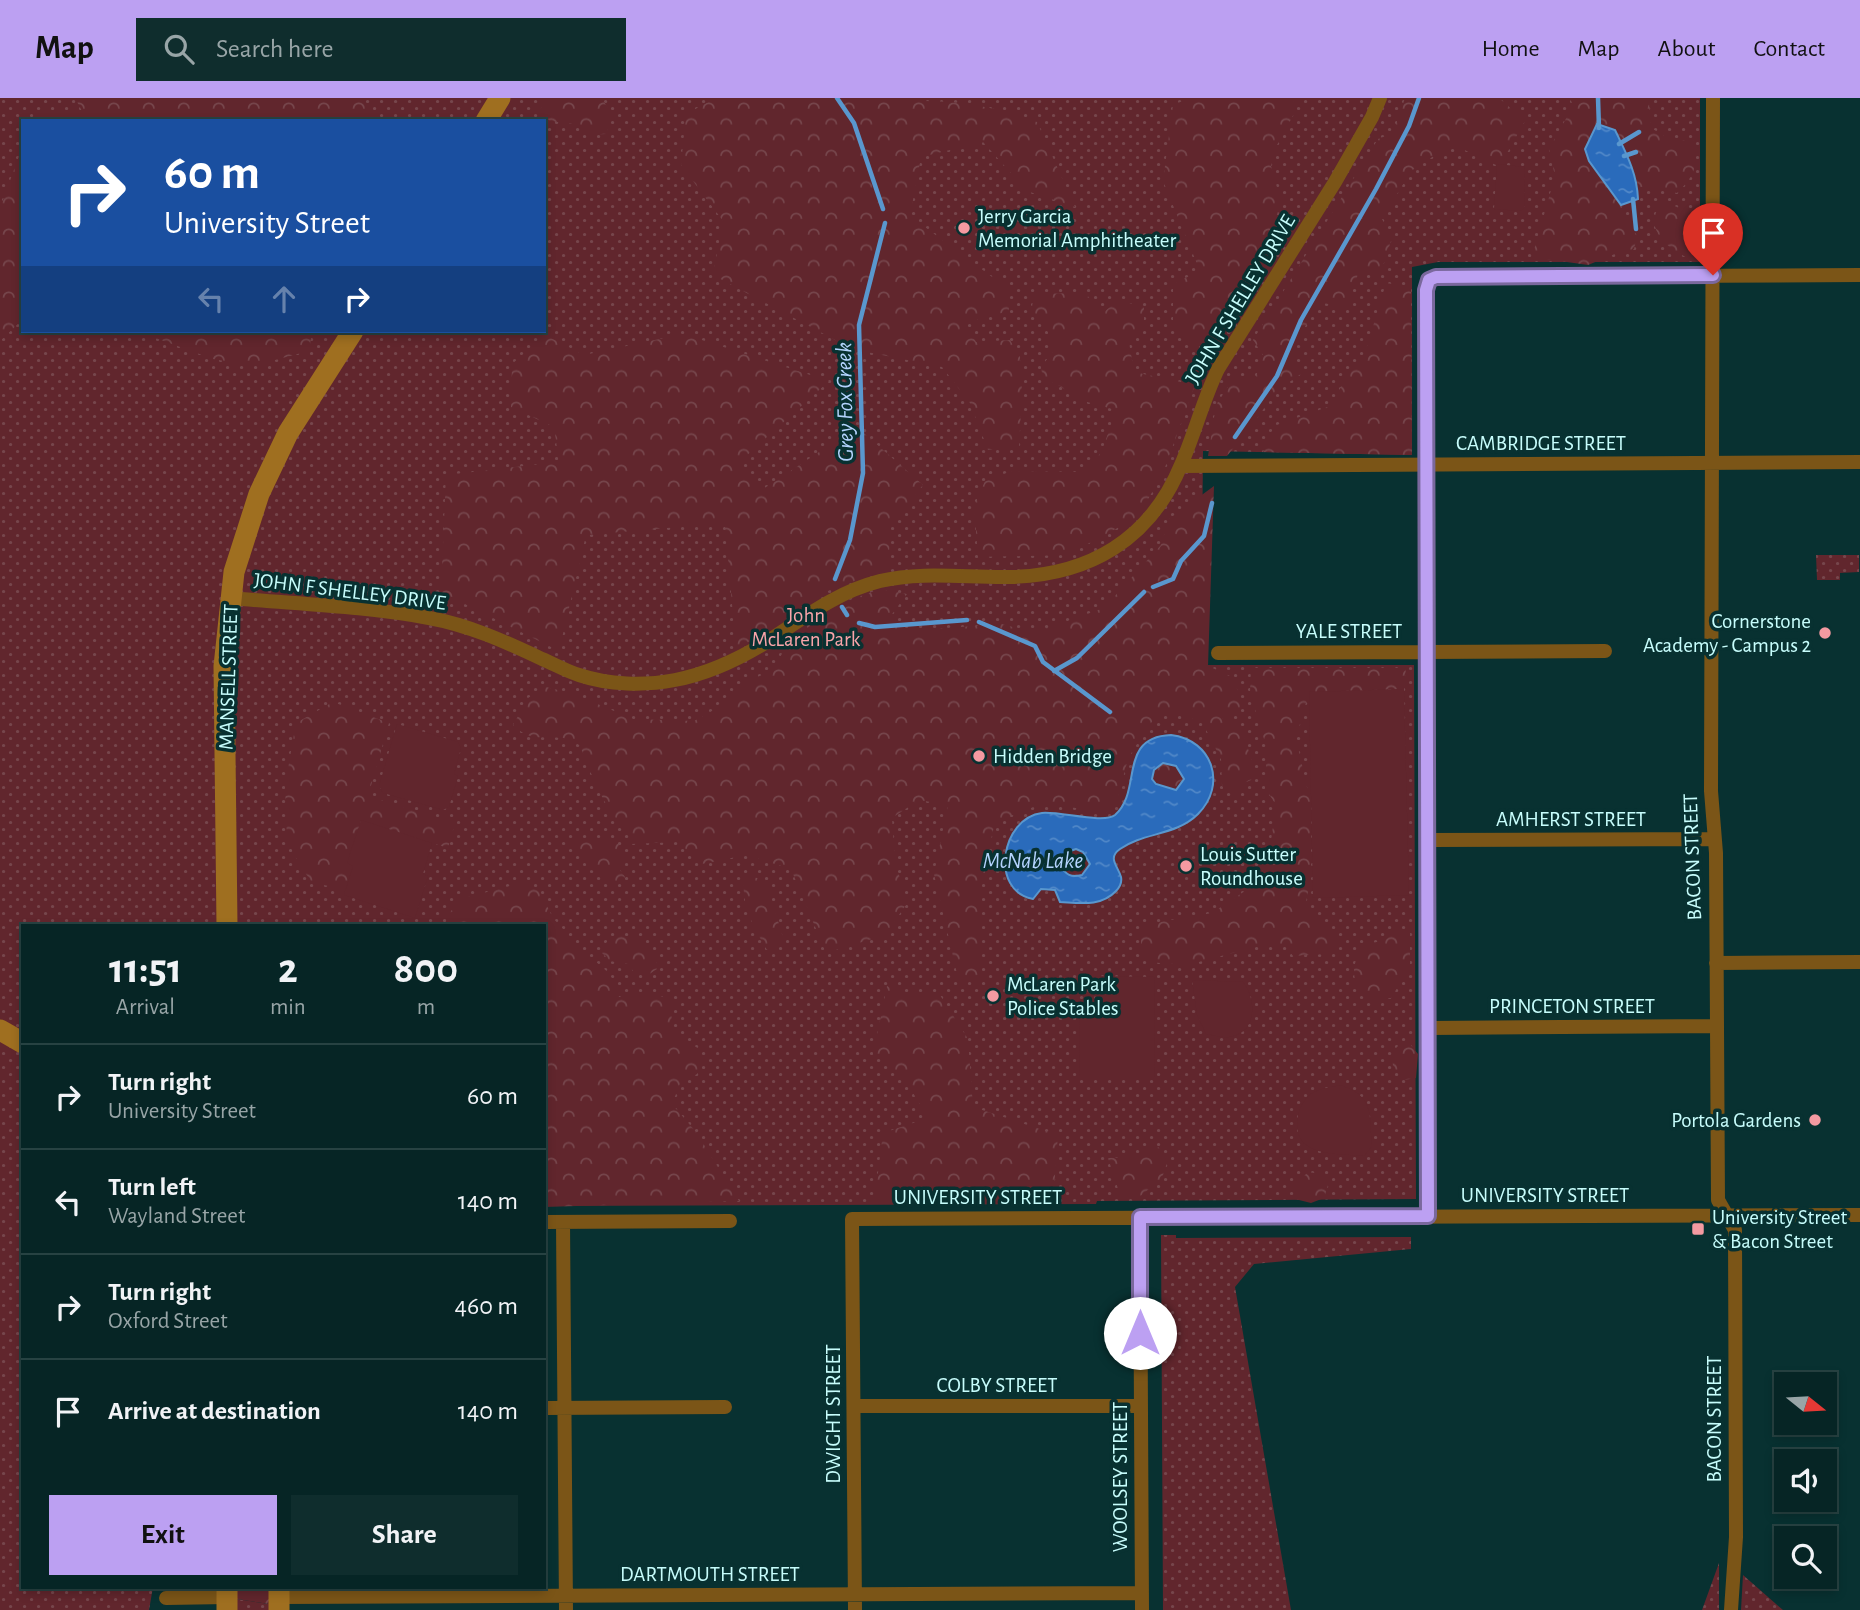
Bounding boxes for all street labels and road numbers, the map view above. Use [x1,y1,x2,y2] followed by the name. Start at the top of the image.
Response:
[1182,211,1299,387] street label: JOHN F SHELLEY DRIVE
[1456,433,1626,454] street label: CAMBRIDGE STREET
[253,569,447,614] street label: JOHN F SHELLEY DRIVE
[215,604,242,750] street label: MANSELL STREET
[1296,621,1402,642] street label: YALE STREET
[1680,793,1705,921] street label: BACON STREET
[1496,809,1646,830] street label: AMHERST STREET
[1489,996,1655,1017] street label: PRINCETON STREET
[1461,1185,1629,1206] street label: UNIVERSITY STREET
[894,1187,1062,1208] street label: UNIVERSITY STREET
[823,1344,844,1484] street label: DWIGHT STREET
[1704,1355,1725,1483] street label: BACON STREET
[937,1375,1057,1396] street label: COLBY STREET
[1110,1402,1131,1552] street label: WOOLSEY STREET
[620,1564,800,1585] street label: DARTMOUTH STREET

